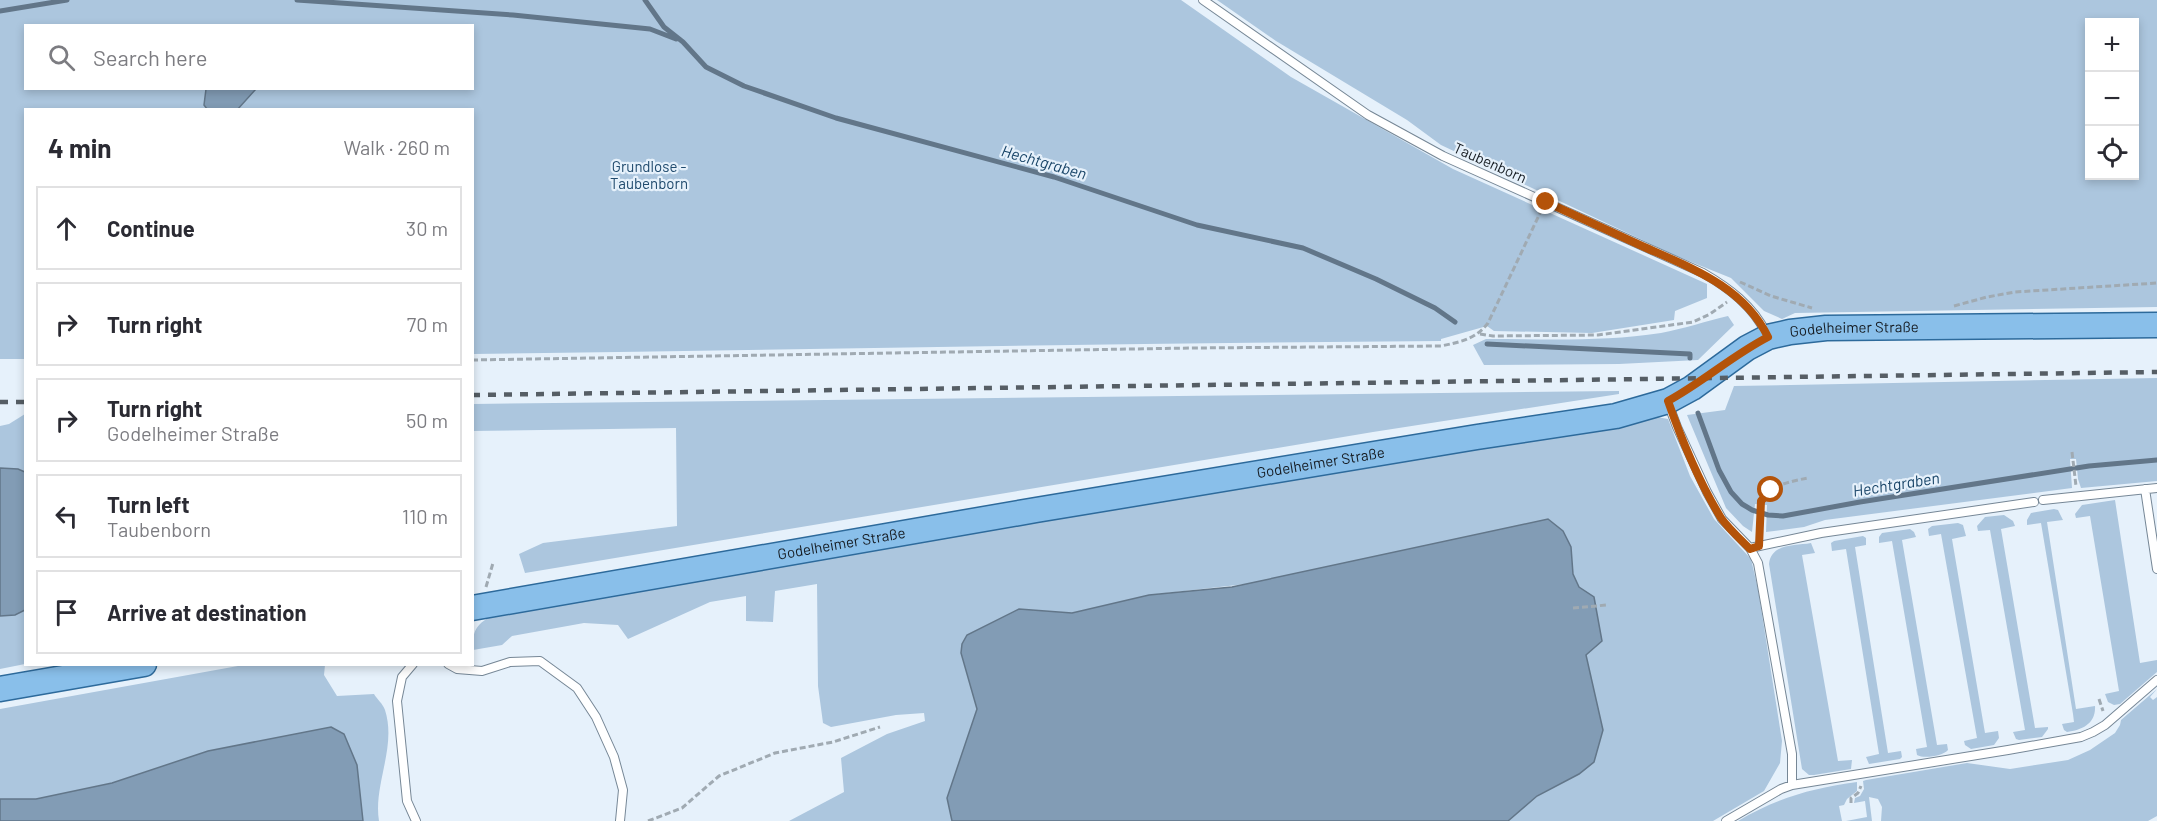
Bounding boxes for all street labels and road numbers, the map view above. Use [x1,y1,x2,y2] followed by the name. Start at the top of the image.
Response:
[1451,138,1530,186] street label: Taubenborn
[1788,317,1919,340] street label: Godelheimer Straße
[1255,442,1386,481] street label: Godelheimer Straße
[776,523,907,563] street label: Godelheimer Straße

